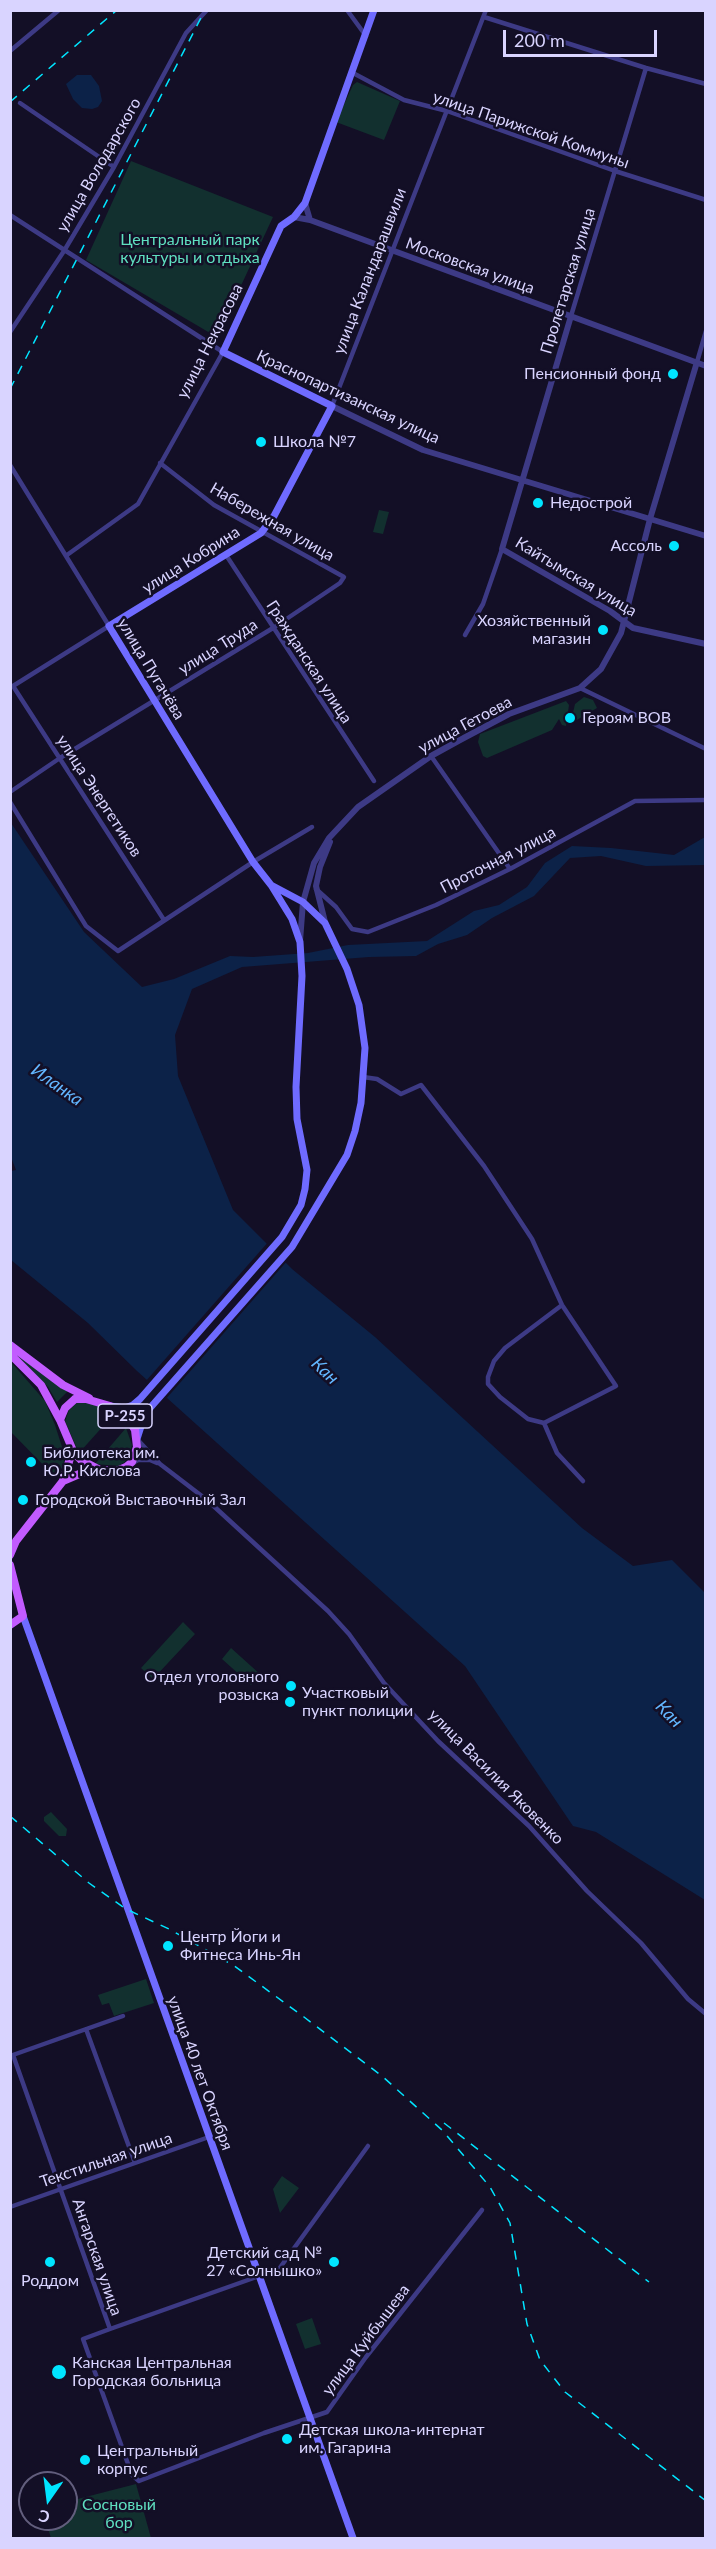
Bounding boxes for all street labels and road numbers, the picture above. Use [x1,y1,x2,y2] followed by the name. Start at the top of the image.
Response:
[430,87,632,173] street label: улица Парижской Коммуны
[53,94,145,236] street label: улица Володарского
[329,185,411,357] street label: улица Каландарашвили
[537,206,599,356] street label: Пролетарская улица
[403,234,537,298] street label: Московская улица
[173,281,247,401] street label: улица Некрасова
[253,346,443,448] street label: Краснопартизанская улица
[206,479,338,565] street label: Набережная улица
[139,522,243,598] street label: улица Кобрина
[512,533,640,621] street label: Кайтымская улица
[262,597,356,727] street label: Гражданская улица
[113,615,189,723] street label: улица Пугачёва
[175,615,261,679] street label: улица Труда
[415,692,515,758] street label: улица Гетоева
[52,731,146,861] street label: улица Энергетиков
[437,823,559,897] street label: Проточная улица
[98,1404,152,1428] road number: Р-255
[424,1705,568,1849] street label: улица Василия Яковенко
[163,1993,237,2153] street label: улица 40 лет Октября
[37,2128,175,2192] street label: Текстильная улица
[68,2196,126,2318] street label: Ангарская улица
[318,2281,414,2399] street label: улица Куйбышева

